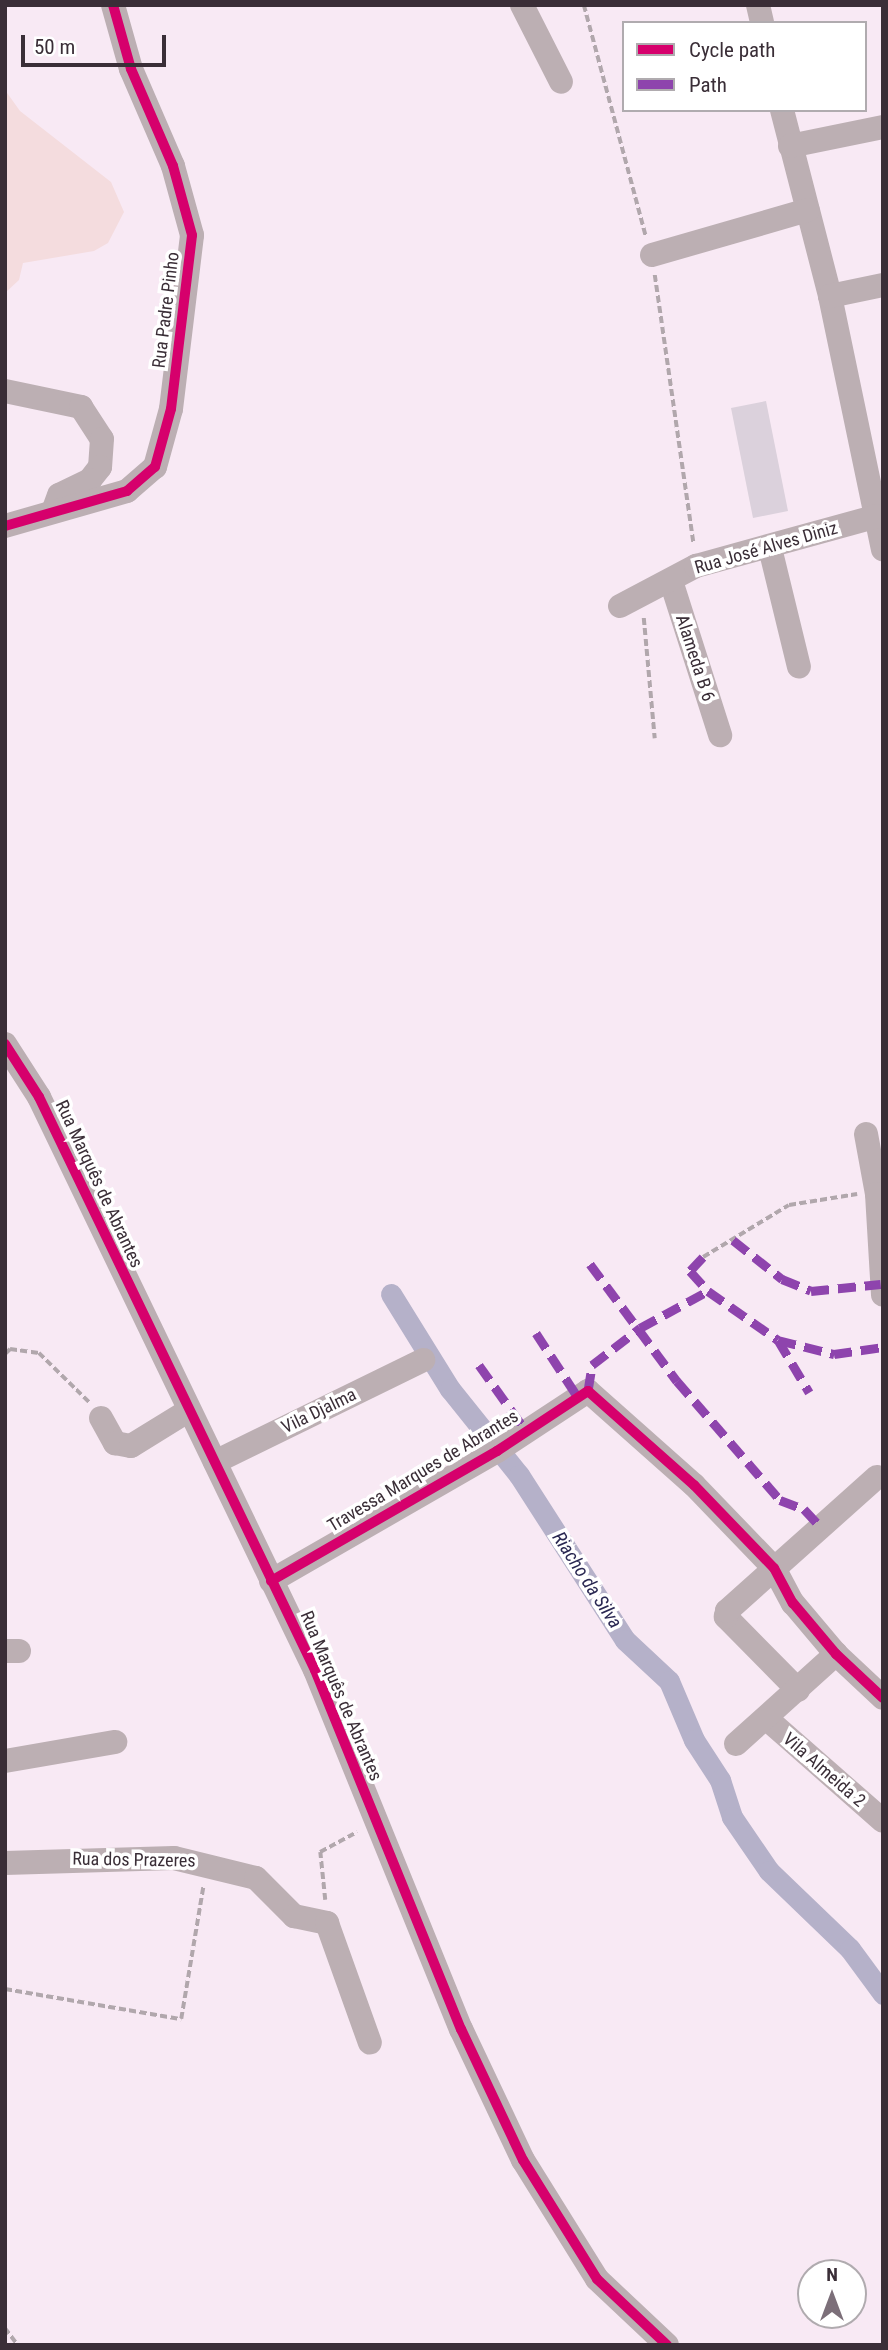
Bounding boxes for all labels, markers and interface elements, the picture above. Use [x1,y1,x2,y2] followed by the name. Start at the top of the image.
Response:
[24,21,170,65] scale bar
[622,21,867,112] legend
[34,35,75,59] text: 50 m
[689,38,775,62] text: Cycle path
[689,73,727,97] text: Path
[148,251,184,369] street label: Rua Padre Pinho
[692,517,840,579] street label: Rua José Alves Diniz
[671,612,719,704] street label: Alameda B 6
[51,1097,147,1271] street label: Rua Marquês de Abrantes
[278,1384,360,1438] street label: Vila Djalma
[324,1405,522,1537] street label: Travessa Marques de Abrantes
[547,1527,627,1633] water label: Riacho da Silva
[295,1608,387,1784] street label: Rua Marquês de Abrantes
[778,1728,870,1812] street label: Vila Almeida 2
[72,1848,196,1872] street label: Rua dos Prazeres
[797,2259,867,2329] north arrow
[826,2263,838,2286] text: N

